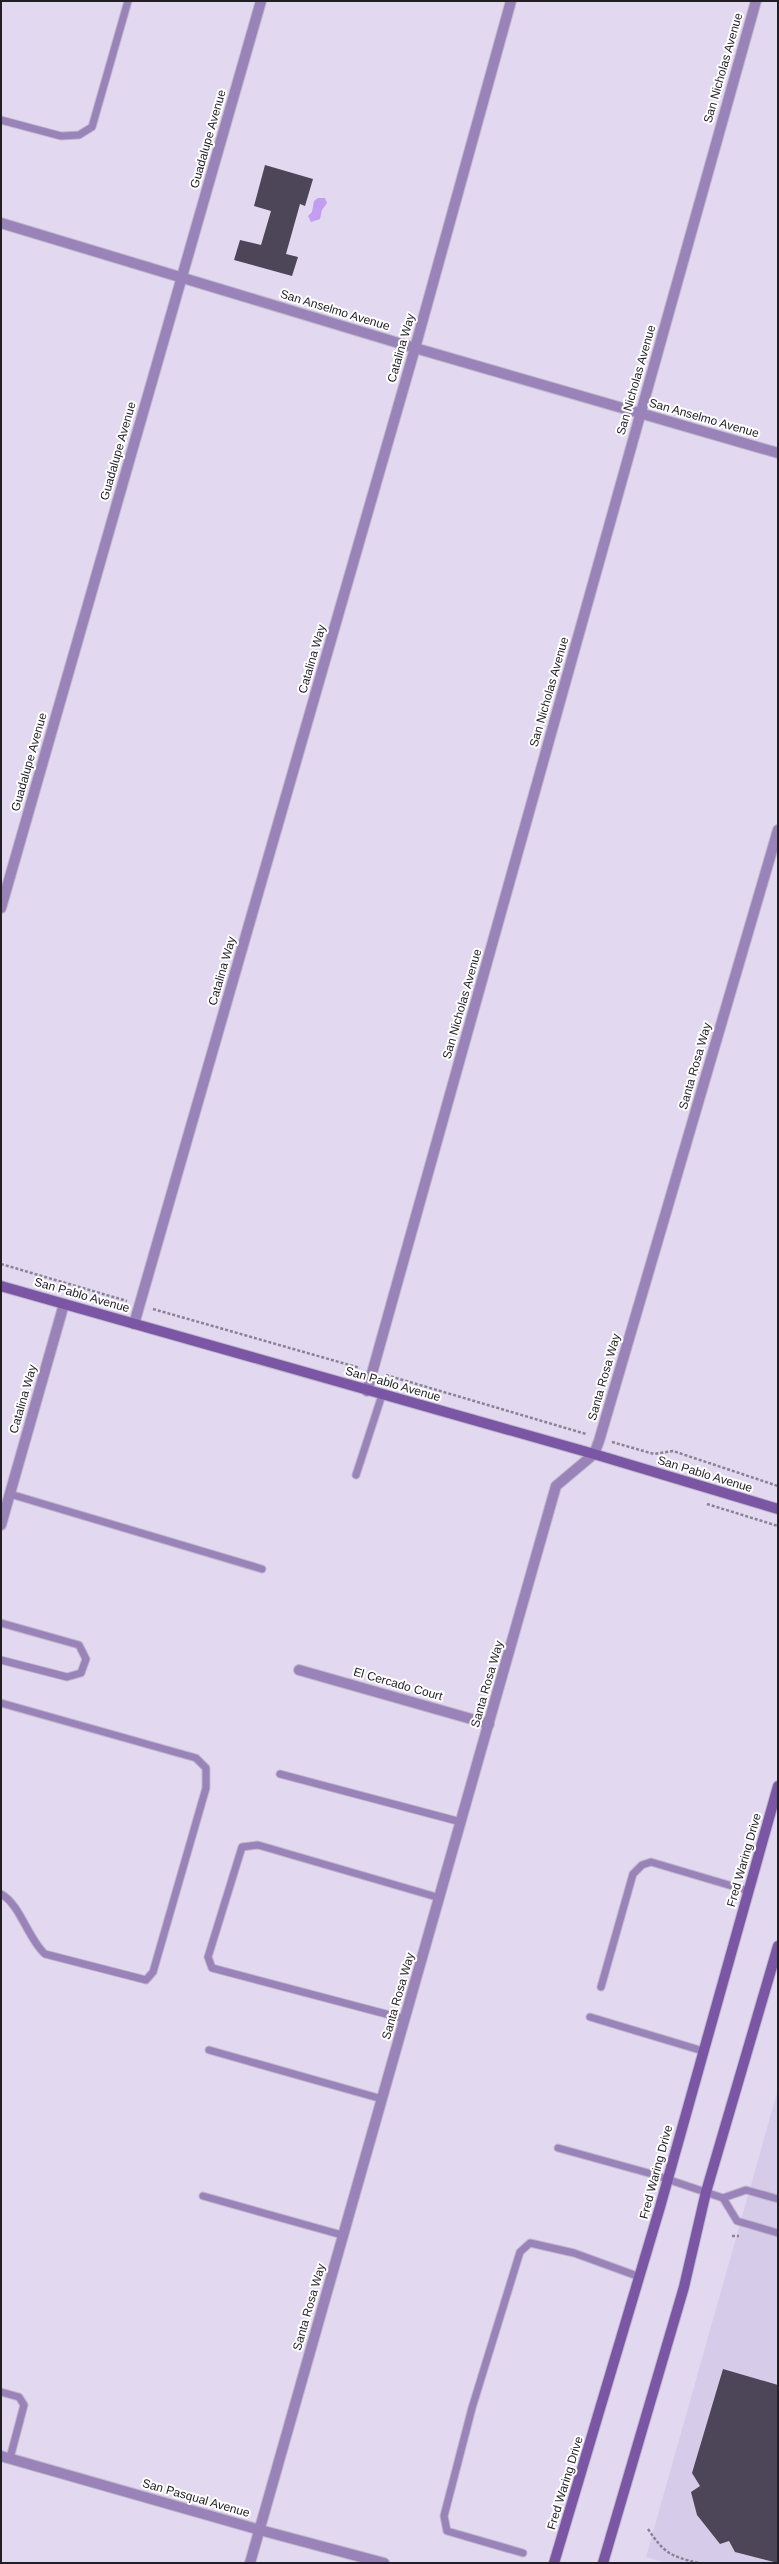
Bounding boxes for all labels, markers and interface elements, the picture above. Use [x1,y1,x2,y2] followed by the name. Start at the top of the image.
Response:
[701,11,746,125] street label: San Nicholas Avenue
[187,88,229,190] street label: Guadalupe Avenue
[279,287,392,333] street label: San Anselmo Avenue
[384,312,418,384] street label: Catalina Way
[614,323,659,437] street label: San Nicholas Avenue
[647,396,761,441] street label: San Anselmo Avenue
[97,400,139,502] street label: Guadalupe Avenue
[295,623,329,695] street label: Catalina Way
[527,635,572,749] street label: San Nicholas Avenue
[8,711,50,813] street label: Guadalupe Avenue
[205,935,239,1007] street label: Catalina Way
[440,947,485,1061] street label: San Nicholas Avenue
[676,1021,714,1111] street label: Santa Rosa Way
[33,1275,132,1315] street label: San Pablo Avenue
[585,1332,623,1422] street label: Santa Rosa Way
[6,1363,40,1435] street label: Catalina Way
[344,1364,443,1404] street label: San Pablo Avenue
[656,1453,754,1495] street label: San Pablo Avenue
[468,1639,506,1729] street label: Santa Rosa Way
[352,1665,445,1704] street label: El Cercado Court
[724,1811,764,1909] street label: Fred Waring Drive
[379,1951,417,2041] street label: Santa Rosa Way
[637,2123,675,2221] street label: Fred Waring Drive
[290,2262,328,2352] street label: Santa Rosa Way
[544,2434,586,2531] street label: Fred Waring Drive
[141,2476,252,2520] street label: San Pasqual Avenue

